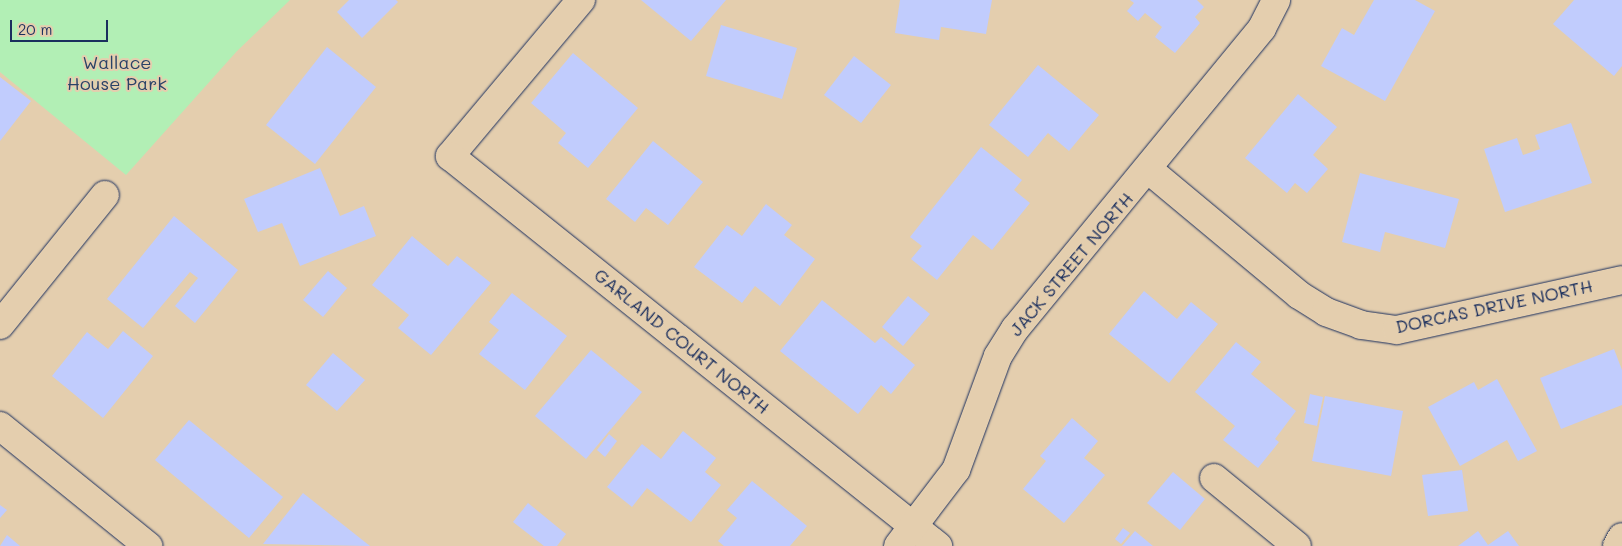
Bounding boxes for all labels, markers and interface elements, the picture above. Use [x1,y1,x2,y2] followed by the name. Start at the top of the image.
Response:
[12,10,110,42] scale bar
[18,19,52,39] text: 20 m
[67,52,167,94] park label: Wallace House Park
[1005,188,1137,340] street label: JACK STREET NORTH
[590,264,774,418] street label: GARLAND COURT NORTH
[1394,275,1594,337] street label: DORCAS DRIVE NORTH

